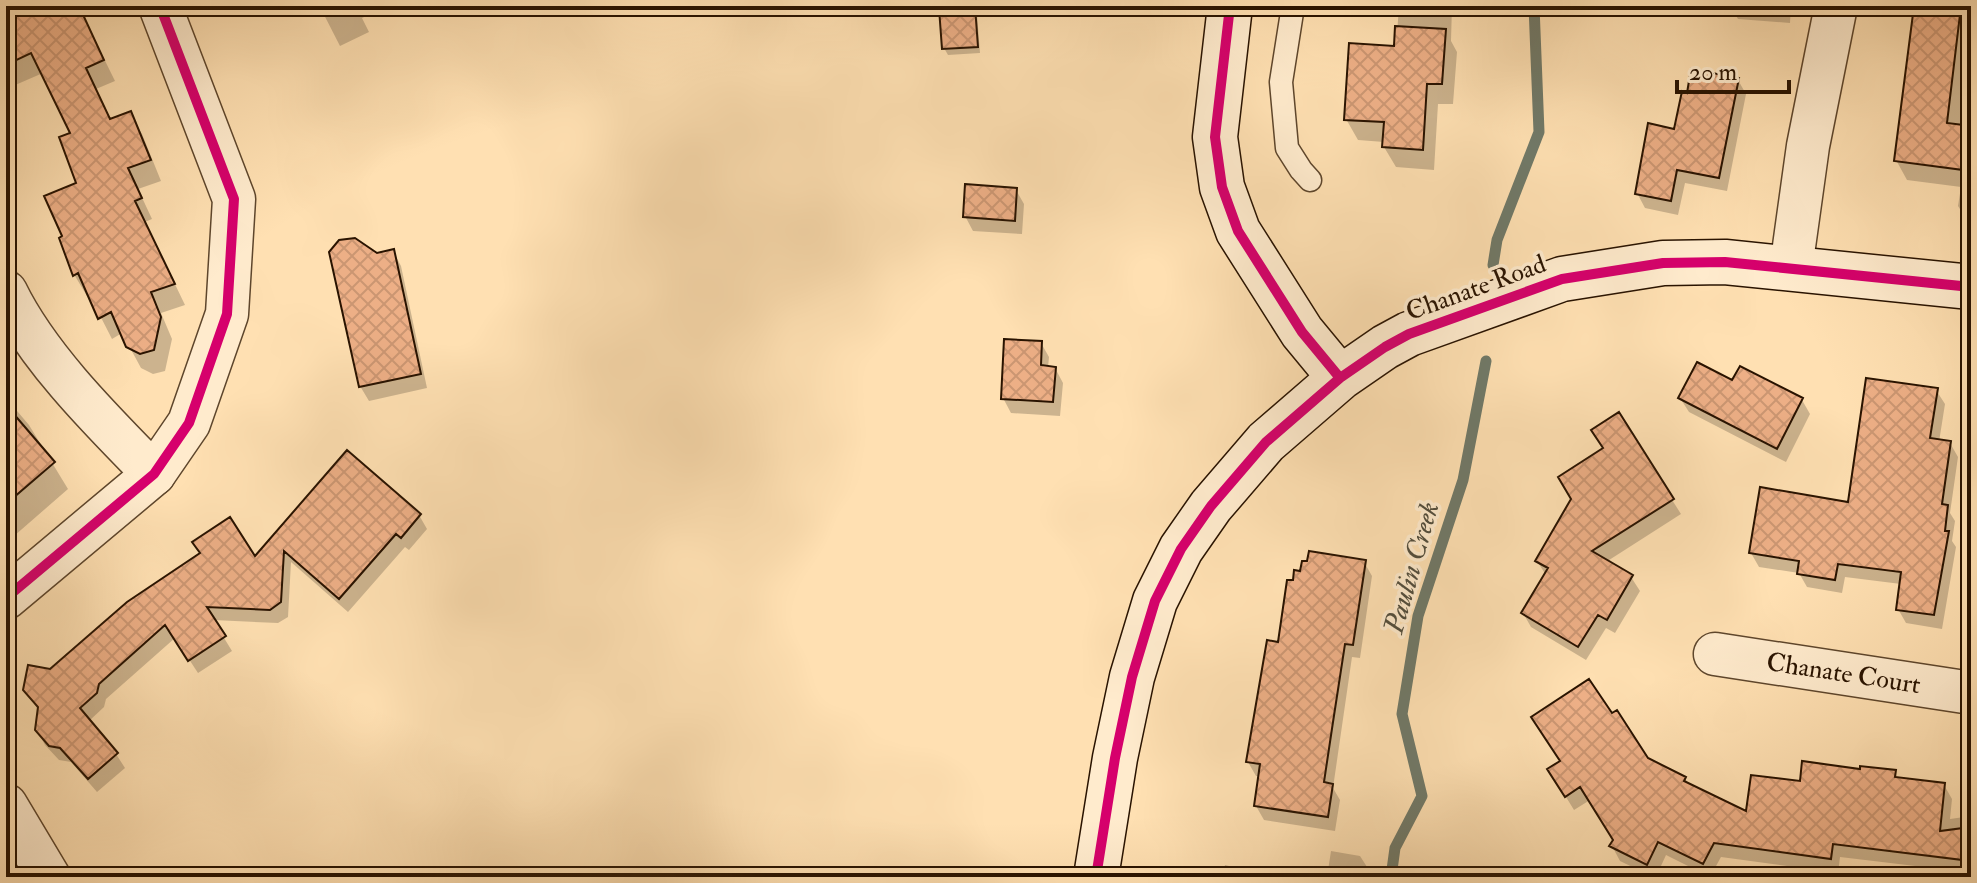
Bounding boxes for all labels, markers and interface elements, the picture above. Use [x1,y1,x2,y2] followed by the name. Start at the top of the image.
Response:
[1677,44,1789,94] scale bar
[1689,57,1738,88] text: 20 m
[1402,248,1551,328] street label: Chanate Road
[1376,498,1448,639] water label: Paulin Creek
[1764,646,1923,701] street label: Chanate Court

